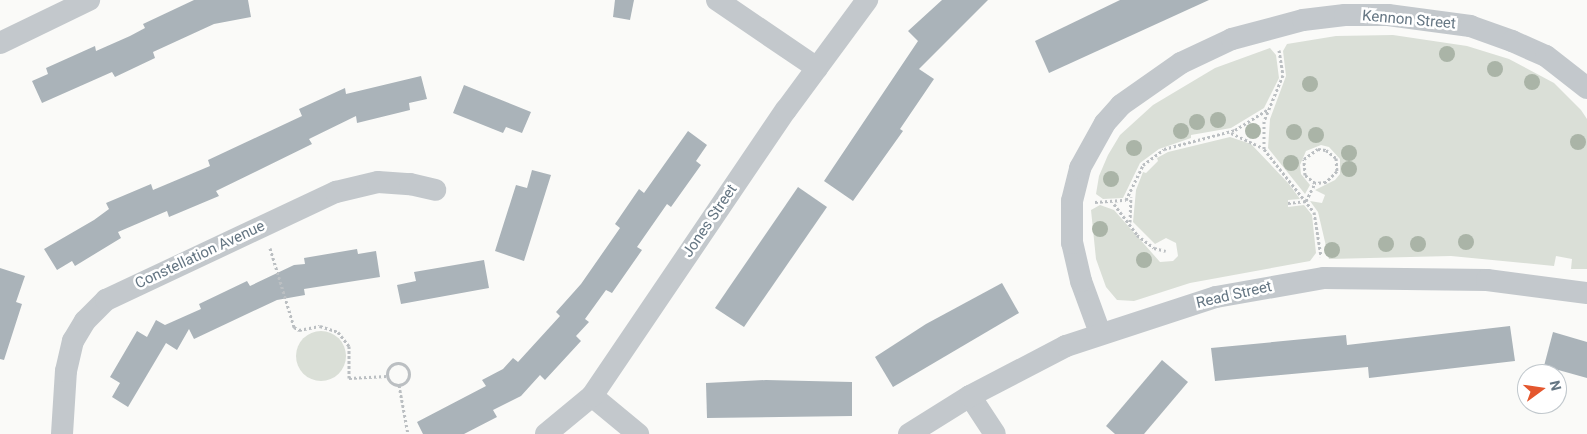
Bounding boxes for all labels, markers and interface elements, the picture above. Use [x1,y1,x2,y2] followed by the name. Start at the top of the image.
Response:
[1361,7,1457,33] street label: Kennon Street
[679,181,741,261] street label: Jones Street
[132,217,268,293] street label: Constellation Avenue
[1194,278,1274,312] street label: Read Street
[1517,364,1567,414] north arrow
[1547,379,1565,392] text: N

